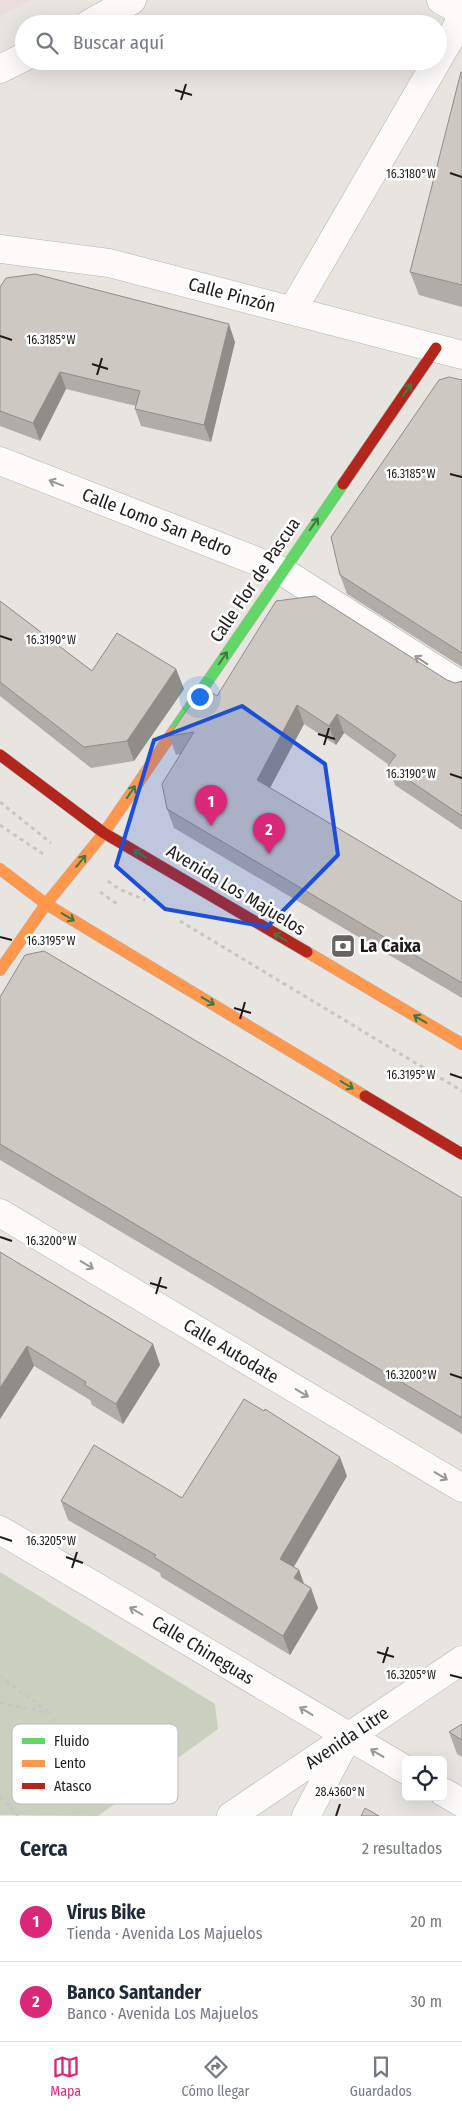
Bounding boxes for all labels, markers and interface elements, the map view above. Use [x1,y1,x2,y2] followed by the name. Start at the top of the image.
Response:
[15,15,447,70] search box
[33,29,61,57] icon: search
[73,31,164,54] text: Buscar aquí
[386,167,436,181] text: 16.3180°W
[186,273,278,317] street label: Calle Pinzón
[26,333,76,347] text: 16.3185°W
[401,383,412,397] one-way arrow
[386,467,436,481] text: 16.3185°W
[49,478,64,487] one-way arrow
[79,483,235,561] street label: Calle Lomo San Pedro
[205,513,305,647] street label: Calle Flor de Pascua
[309,517,319,531] one-way arrow
[26,633,76,647] text: 16.3190°W
[218,651,228,665] one-way arrow
[414,654,428,665] one-way arrow
[187,684,213,710] your location
[386,767,436,781] text: 16.3190°W
[195,785,227,826] pin: 1
[127,786,137,800] one-way arrow
[253,813,285,854] pin: 2
[163,840,310,940] street label: Avenida Los Majuelos
[133,849,148,859] one-way arrow
[76,855,87,868] one-way arrow
[61,913,75,923] one-way arrow
[273,931,288,941] one-way arrow
[330,933,356,959] bank icon: La Caixa
[27,934,75,948] text: 16.3195°W
[360,935,421,957] place label: La Caixa
[200,997,214,1007] one-way arrow
[413,1014,428,1023] one-way arrow
[387,1068,435,1082] text: 16.3195°W
[339,1080,353,1090] one-way arrow
[25,1234,77,1248] text: 16.3200°W
[79,1260,94,1270] one-way arrow
[179,1314,283,1388] street label: Calle Autodate
[385,1368,437,1382] text: 16.3200°W
[294,1388,308,1398] one-way arrow
[434,1471,448,1481] one-way arrow
[26,1534,76,1548] text: 16.3205°W
[130,1605,144,1615] one-way arrow
[148,1611,258,1689] street label: Calle Chineguas
[386,1668,436,1682] text: 16.3205°W
[301,1702,393,1774] street label: Avenida Litre
[300,1706,314,1716] one-way arrow
[12,1724,178,1804] legend
[54,1733,89,1750] text: Fluido
[371,1748,385,1758] one-way arrow
[54,1755,86,1772] text: Lento
[402,1756,447,1801] map controls
[402,1756,447,1801] button: locate
[54,1778,92,1795] text: Atasco
[315,1785,365,1799] text: 28.4360°N
[20,1836,68,1862] text: Cerca
[362,1839,442,1858] text: 2 resultados
[67,1901,146,1924] text: Virus Bike
[33,1912,39,1931] text: 1
[411,1912,442,1931] text: 20 m
[67,1924,263,1943] text: Tienda · Avenida Los Majuelos
[67,1981,201,2004] text: Banco Santander
[32,1992,40,2011] text: 2
[410,1992,442,2011] text: 30 m
[67,2004,258,2023] text: Banco · Avenida Los Majuelos
[50,2053,81,2100] tab: Mapa
[182,2053,249,2100] tab: Cómo llegar
[350,2053,412,2100] tab: Guardados

